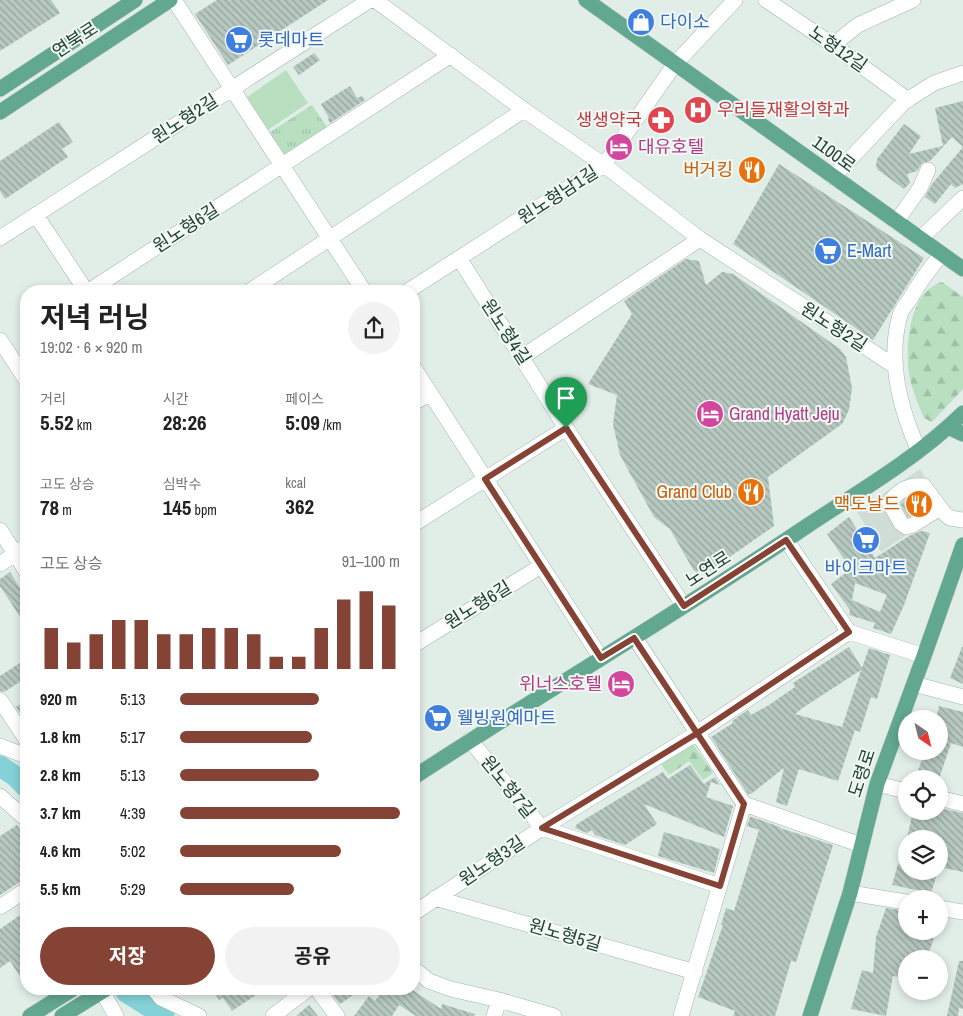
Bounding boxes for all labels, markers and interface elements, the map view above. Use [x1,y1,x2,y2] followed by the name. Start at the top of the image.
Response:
[626,7,656,37] shop icon: 다이소
[660,9,710,34] place label: 다이소
[47,16,102,64] street label: 연북로
[804,19,873,78] street label: 노형12길
[224,25,254,55] supermarket icon: 롯데마트
[258,27,324,52] place label: 롯데마트
[147,88,223,149] street label: 원노형2길
[683,95,713,125] hospital icon: 우리들재활의학과
[717,97,850,122] place label: 우리들재활의학과
[646,105,676,135] pharmacy icon: 생생약국
[576,107,642,132] place label: 생생약국
[807,129,861,178] street label: 1100로
[604,132,634,162] hotel icon: 대유호텔
[638,134,704,159] place label: 대유호텔
[737,155,767,185] restaurant icon: 버거킹
[683,157,733,182] place label: 버거킹
[513,159,603,230] street label: 원노형남1길
[148,197,224,258] street label: 원노형6길
[813,236,843,266] supermarket icon: E-Mart
[847,238,891,263] place label: E-Mart
[476,294,537,370] street label: 원노형4길
[796,296,872,357] street label: 원노형2길
[40,298,149,336] text: 저녁 러닝
[348,302,400,354] button: share
[40,336,143,358] text: 19:02 · 6 × 920 m
[545,377,587,428] pin
[552,384,580,412] icon: arrive
[40,390,66,408] text: 거리
[163,390,188,408] text: 시간
[285,390,324,408] text: 페이스
[695,399,725,429] hotel icon: Grand Hyatt Jeju
[729,401,840,426] place label: Grand Hyatt Jeju
[40,408,74,437] text: 5.52
[163,408,207,437] text: 28:26
[285,408,320,437] text: 5:09
[74,416,92,434] text: km
[320,416,341,434] text: /km
[285,474,306,492] text: kcal
[40,475,95,493] text: 고도 상승
[163,475,201,493] text: 심박수
[736,477,766,507] restaurant icon: Grand Club
[657,479,732,504] place label: Grand Club
[904,489,934,519] restaurant icon: 맥도날드
[834,491,900,516] place label: 맥도날드
[285,492,314,521] text: 362
[40,493,59,522] text: 78
[163,493,191,522] text: 145
[59,501,72,519] text: m
[191,501,217,519] text: bpm
[851,525,881,555] supermarket icon: 바이크마트
[680,545,735,593] street label: 노연로
[342,550,400,572] text: 91–100 m
[40,552,103,574] text: 고도 상승
[825,555,907,580] place label: 바이크마트
[440,574,516,635] street label: 원노형6길
[606,669,636,699] hotel icon: 위너스호텔
[519,671,602,696] place label: 위너스호텔
[40,688,77,710] text: 920 m
[120,688,146,710] text: 5:13
[423,703,453,733] supermarket icon: 웰빙원예마트
[457,705,556,730] place label: 웰빙원예마트
[898,710,948,760] north arrow
[898,710,948,1000] map controls
[40,726,81,748] text: 1.8 km
[120,726,146,748] text: 5:17
[842,745,881,800] street label: 도령로
[475,750,542,823] street label: 원노형7길
[40,764,81,786] text: 2.8 km
[120,764,146,786] text: 5:13
[898,770,948,820] button: locate
[40,802,81,824] text: 3.7 km
[120,802,146,824] text: 4:39
[454,829,530,892] street label: 원노형3길
[898,830,948,880] button: layers
[40,840,81,862] text: 4.6 km
[120,840,146,862] text: 5:02
[40,878,81,900] text: 5.5 km
[120,878,146,900] text: 5:29
[898,890,948,940] button: +
[526,912,604,957] street label: 원노형5길
[40,927,215,985] button: 저장
[225,927,400,985] button: 공유
[898,950,948,1000] button: −

